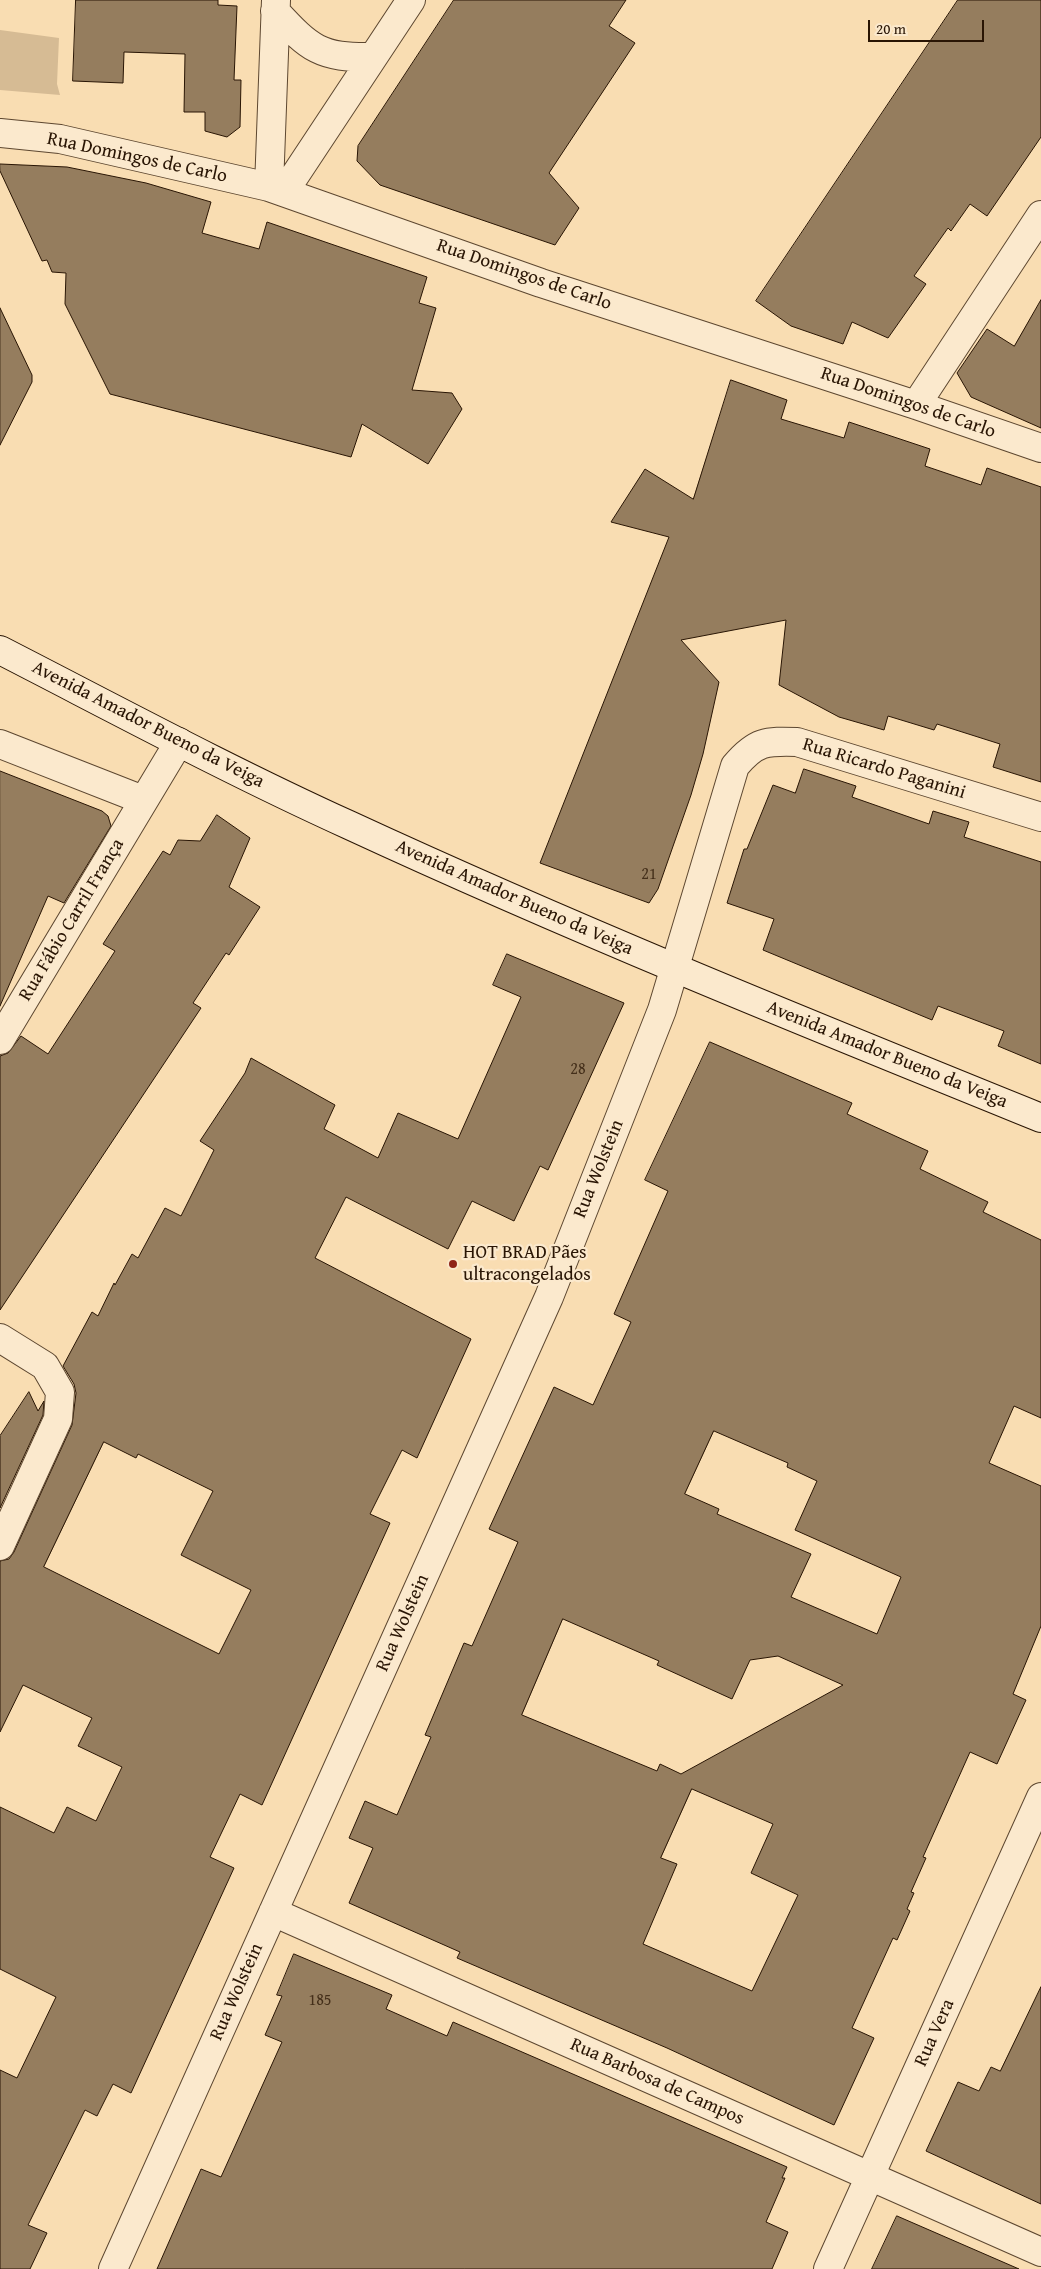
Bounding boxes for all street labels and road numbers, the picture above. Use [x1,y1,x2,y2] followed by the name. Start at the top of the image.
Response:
[45,128,229,188] street label: Rua Domingos de Carlo
[434,234,614,316] street label: Rua Domingos de Carlo
[818,362,998,444] street label: Rua Domingos de Carlo
[28,656,268,794] street label: Avenida Amador Bueno da Veiga
[800,733,968,805] street label: Rua Ricardo Paganini
[14,835,130,1005] street label: Rua Fábio Carril França
[392,835,636,961] street label: Avenida Amador Bueno da Veiga
[763,996,1011,1114] street label: Avenida Amador Bueno da Veiga
[569,1117,629,1221] street label: Rua Wolstein
[371,1571,435,1675] street label: Rua Wolstein
[205,1940,269,2044] street label: Rua Wolstein
[910,1996,960,2070] street label: Rua Vera
[567,2033,747,2131] street label: Rua Barbosa de Campos

